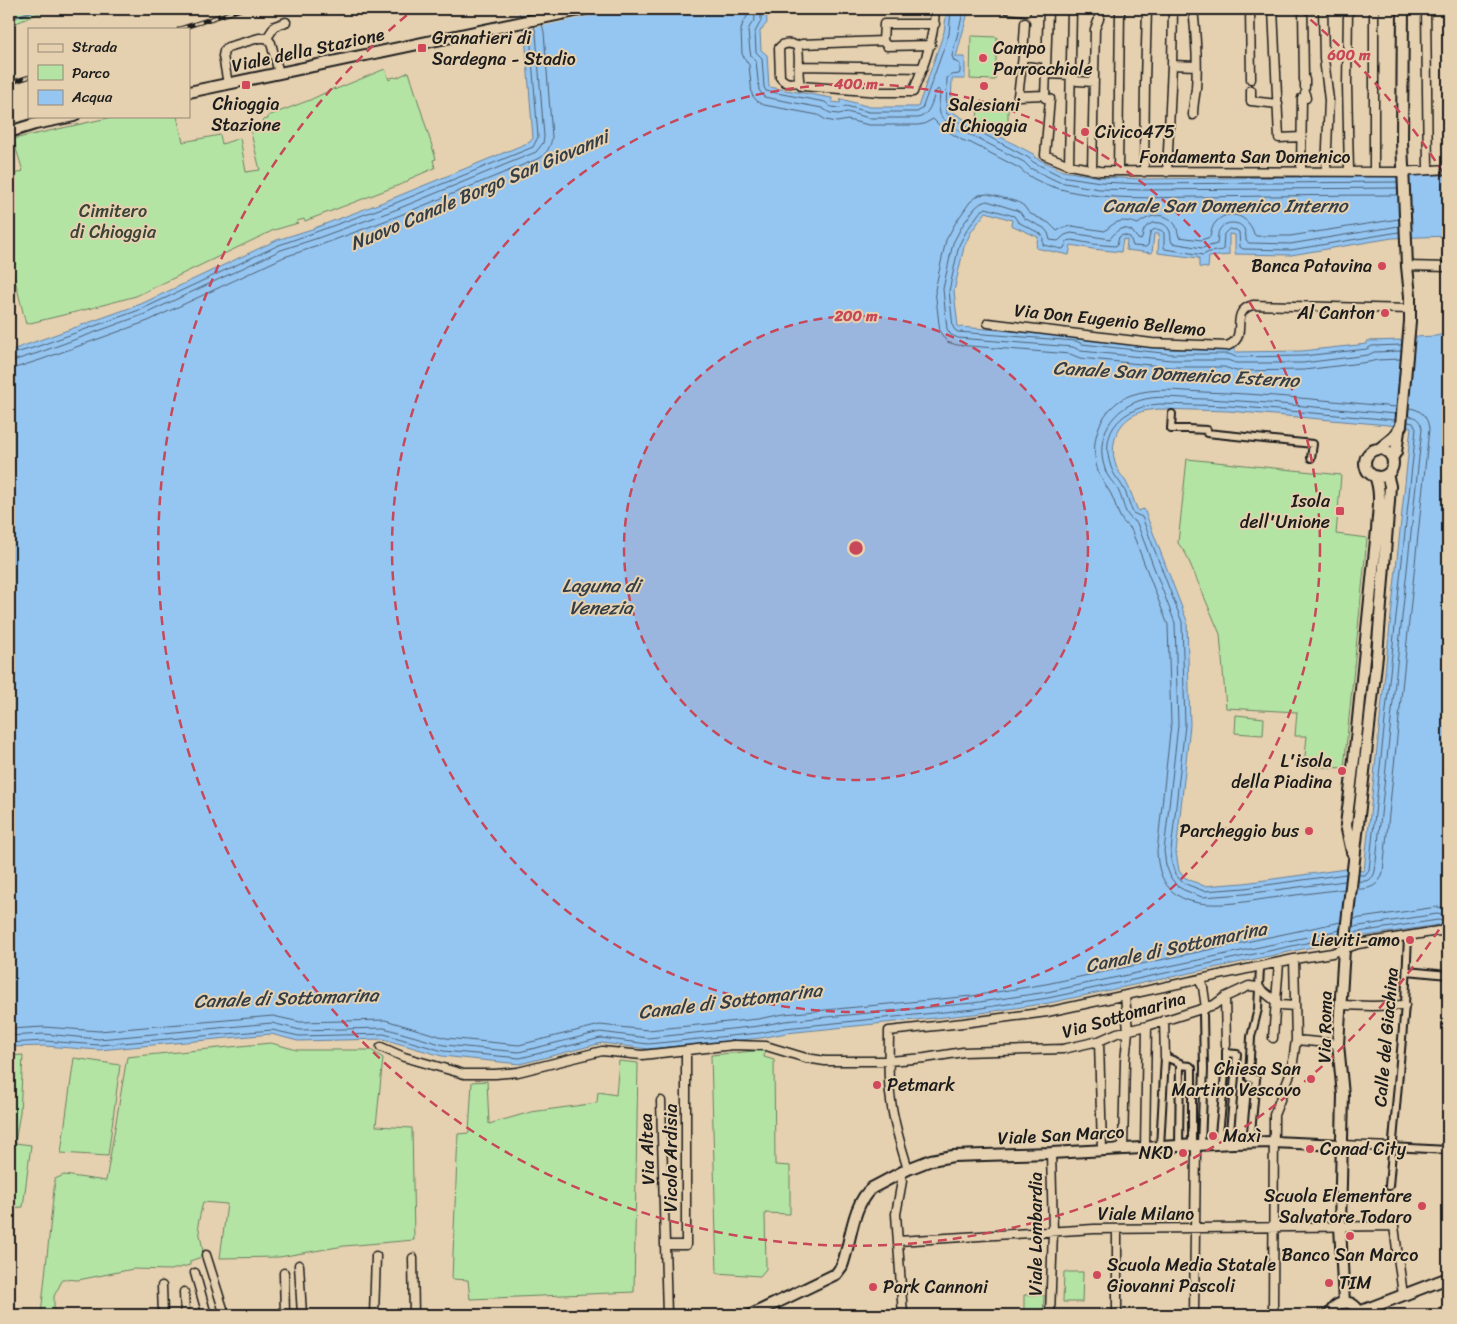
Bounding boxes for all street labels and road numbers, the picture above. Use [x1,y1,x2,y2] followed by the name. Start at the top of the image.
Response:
[229,18,388,82] street label: Viale della Stazione
[1139,141,1351,173] street label: Fondamenta San Domenico
[1013,294,1207,346] street label: Via Don Eugenio Bellemo
[1364,966,1408,1108] street label: Calle del Giachina
[1058,982,1190,1048] street label: Via Sottomarina
[1308,991,1342,1063] street label: Via Roma
[655,1104,687,1212] street label: Vicolo Ardisia
[630,1113,664,1185] street label: Via Altea
[997,1116,1125,1154] street label: Viale San Marco
[1020,1172,1052,1296] street label: Viale Lombardia
[1098,1198,1194,1230] street label: Viale Milano

